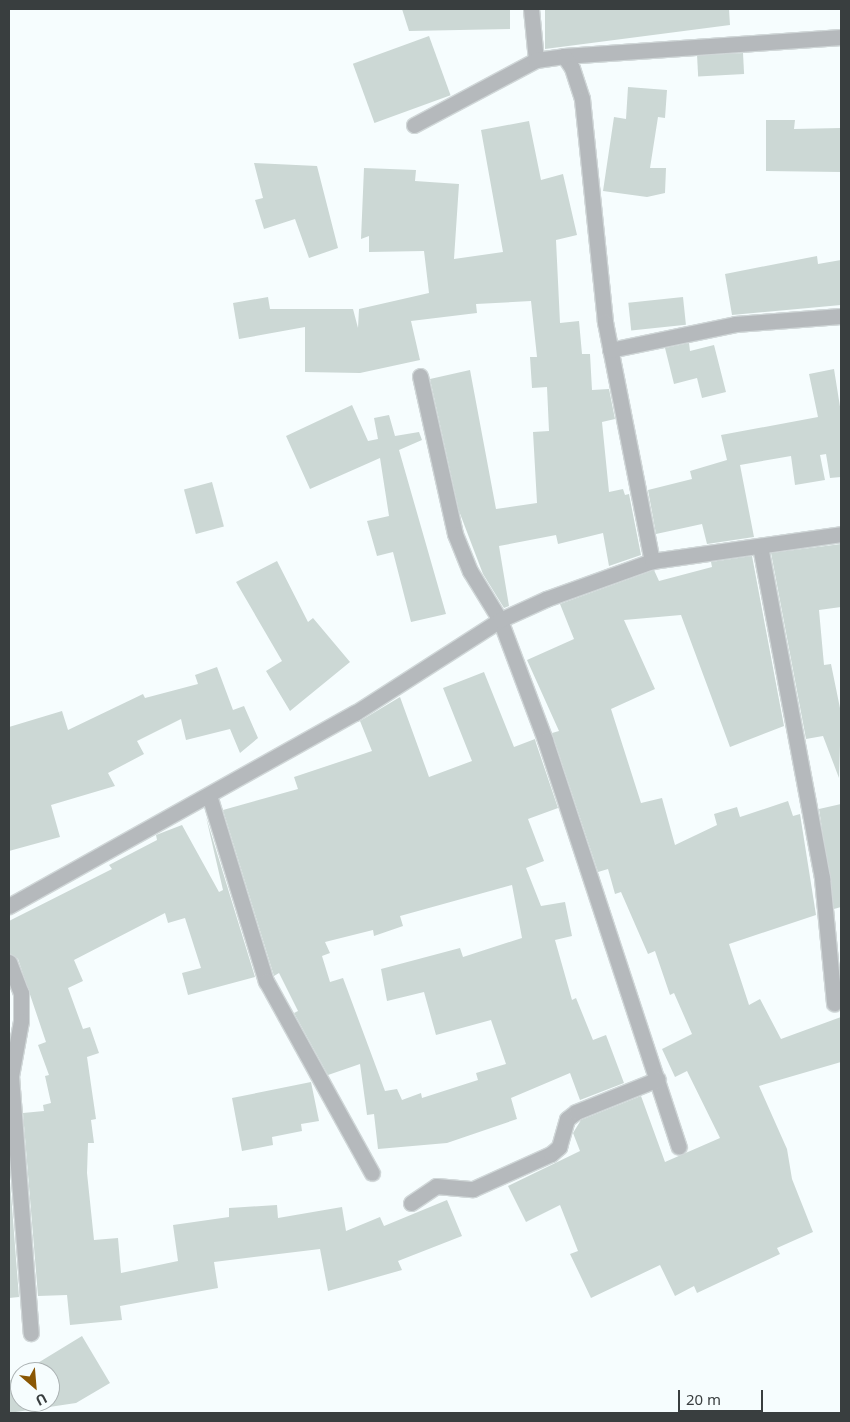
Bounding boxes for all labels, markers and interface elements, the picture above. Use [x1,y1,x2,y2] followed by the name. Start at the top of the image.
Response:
[10,1362,60,1412] north arrow
[680,1380,765,1412] scale bar
[33,1389,51,1411] text: U
[686,1389,721,1409] text: 20 m

